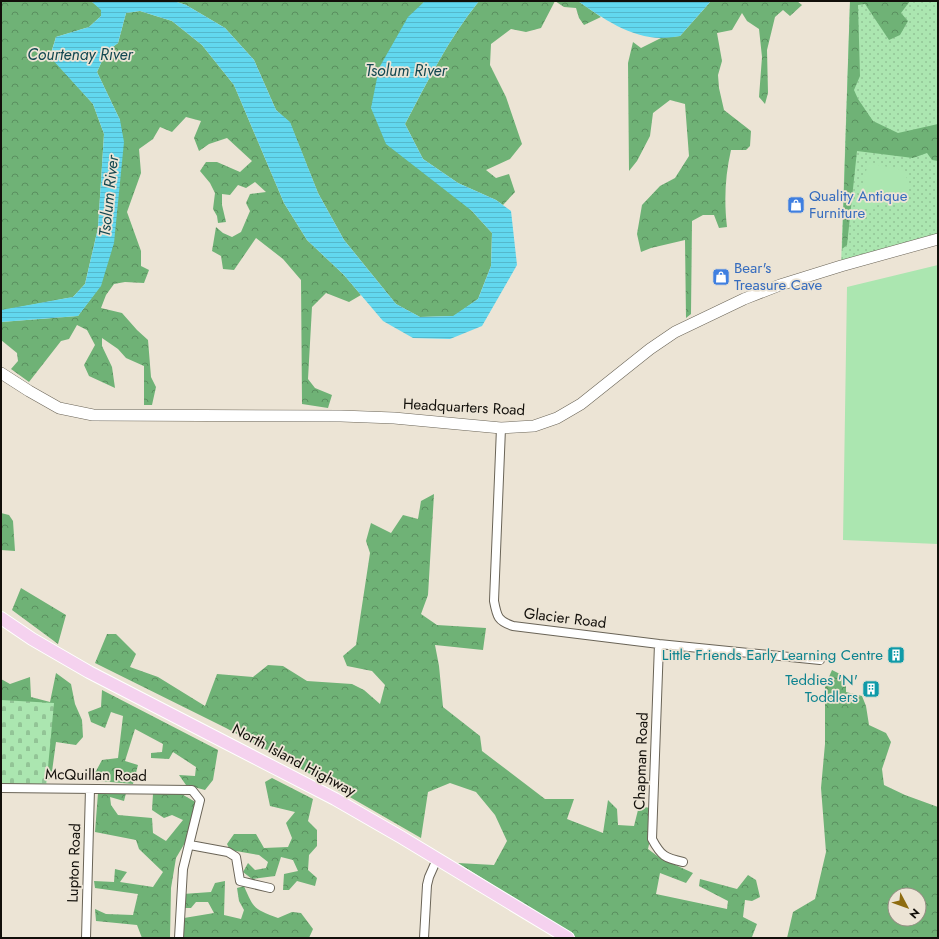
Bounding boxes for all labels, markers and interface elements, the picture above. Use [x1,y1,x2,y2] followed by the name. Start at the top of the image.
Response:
[27,43,134,66] water label: Courtenay River
[365,59,448,82] water label: Tsolum River
[93,153,124,238] water label: Tsolum River
[809,185,908,224] place label: Quality Antique Furniture
[786,195,806,215] shop icon: Quality Antique Furniture
[734,257,822,296] place label: Bear's Treasure Cave
[711,267,731,287] shop icon: Bear's Treasure Cave
[402,393,526,421] street label: Headquarters Road
[522,602,608,634] street label: Glacier Road
[662,644,883,666] place label: Little Friends Early Learning Centre
[886,645,906,665] building icon: Little Friends Early Learning Centre
[785,669,858,708] place label: Teddies 'N' Toddlers
[861,679,881,699] building icon: Teddies 'N' Toddlers
[628,712,654,810] street label: Chapman Road
[228,718,360,802] street label: North Island Highway
[45,763,147,787] street label: McQuillan Road
[62,823,86,903] street label: Lupton Road
[887,887,927,927] north arrow
[906,905,923,922] text: N

